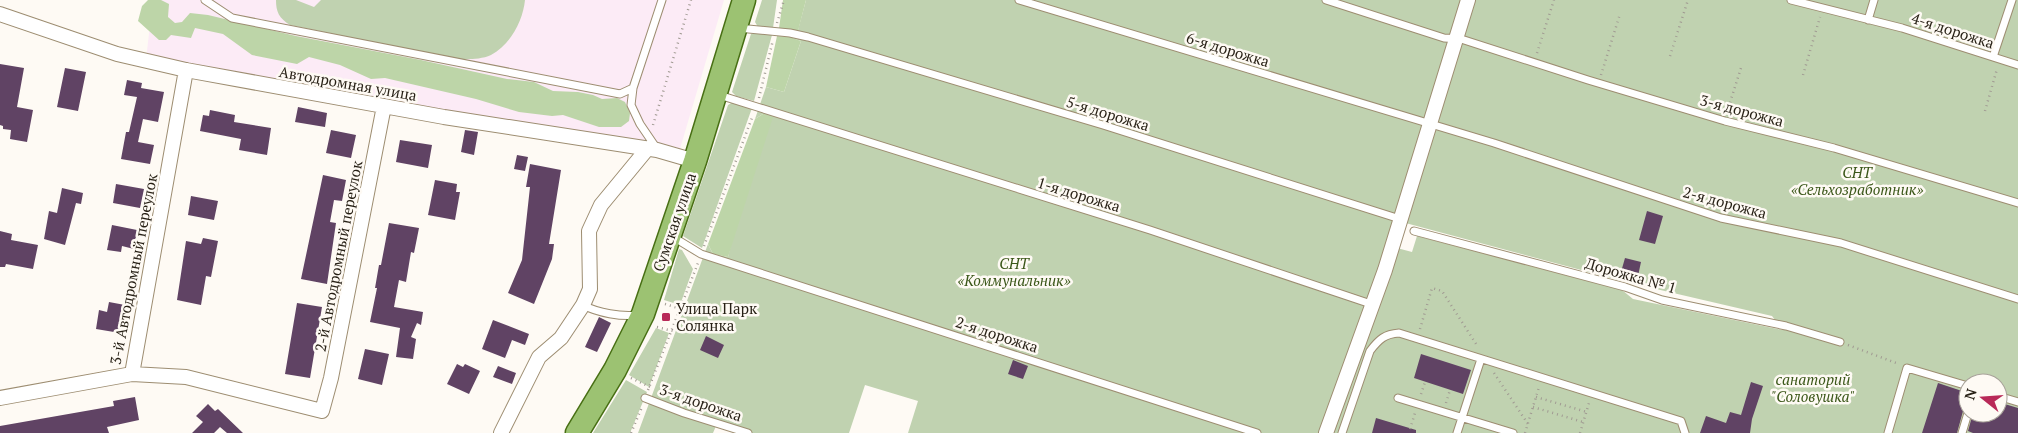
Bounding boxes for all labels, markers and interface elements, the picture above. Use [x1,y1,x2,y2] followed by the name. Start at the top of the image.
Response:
[1909,7,1997,53] street label: 4-я дорожка
[1184,27,1272,71] street label: 6-я дорожка
[278,61,419,105] street label: Автодромная улица
[1698,89,1786,131] street label: 3-я дорожка
[1064,91,1152,135] street label: 5-я дорожка
[310,158,367,353] street label: 2-й Автодромный переулок
[1791,162,1923,199] park label: СНТ «Сельхозработник»
[648,169,700,274] street label: Сумская улица
[105,171,162,366] street label: 3-й Автодромный переулок
[1035,172,1123,216] street label: 1-я дорожка
[1681,181,1769,223] street label: 2-я дорожка
[1583,252,1679,298] street label: Дорожка № 1
[957,253,1071,290] park label: СНТ «Коммунальник»
[676,298,758,335] place label: Улица Парк Солянка
[660,311,672,323] marker: Улица Парк Солянка
[953,311,1041,357] street label: 2-я дорожка
[1771,369,1855,406] park label: cанаторий "Соловушка"
[1958,373,2008,423] north arrow
[657,379,745,426] street label: 3-я дорожка
[1959,386,1981,402] text: N

